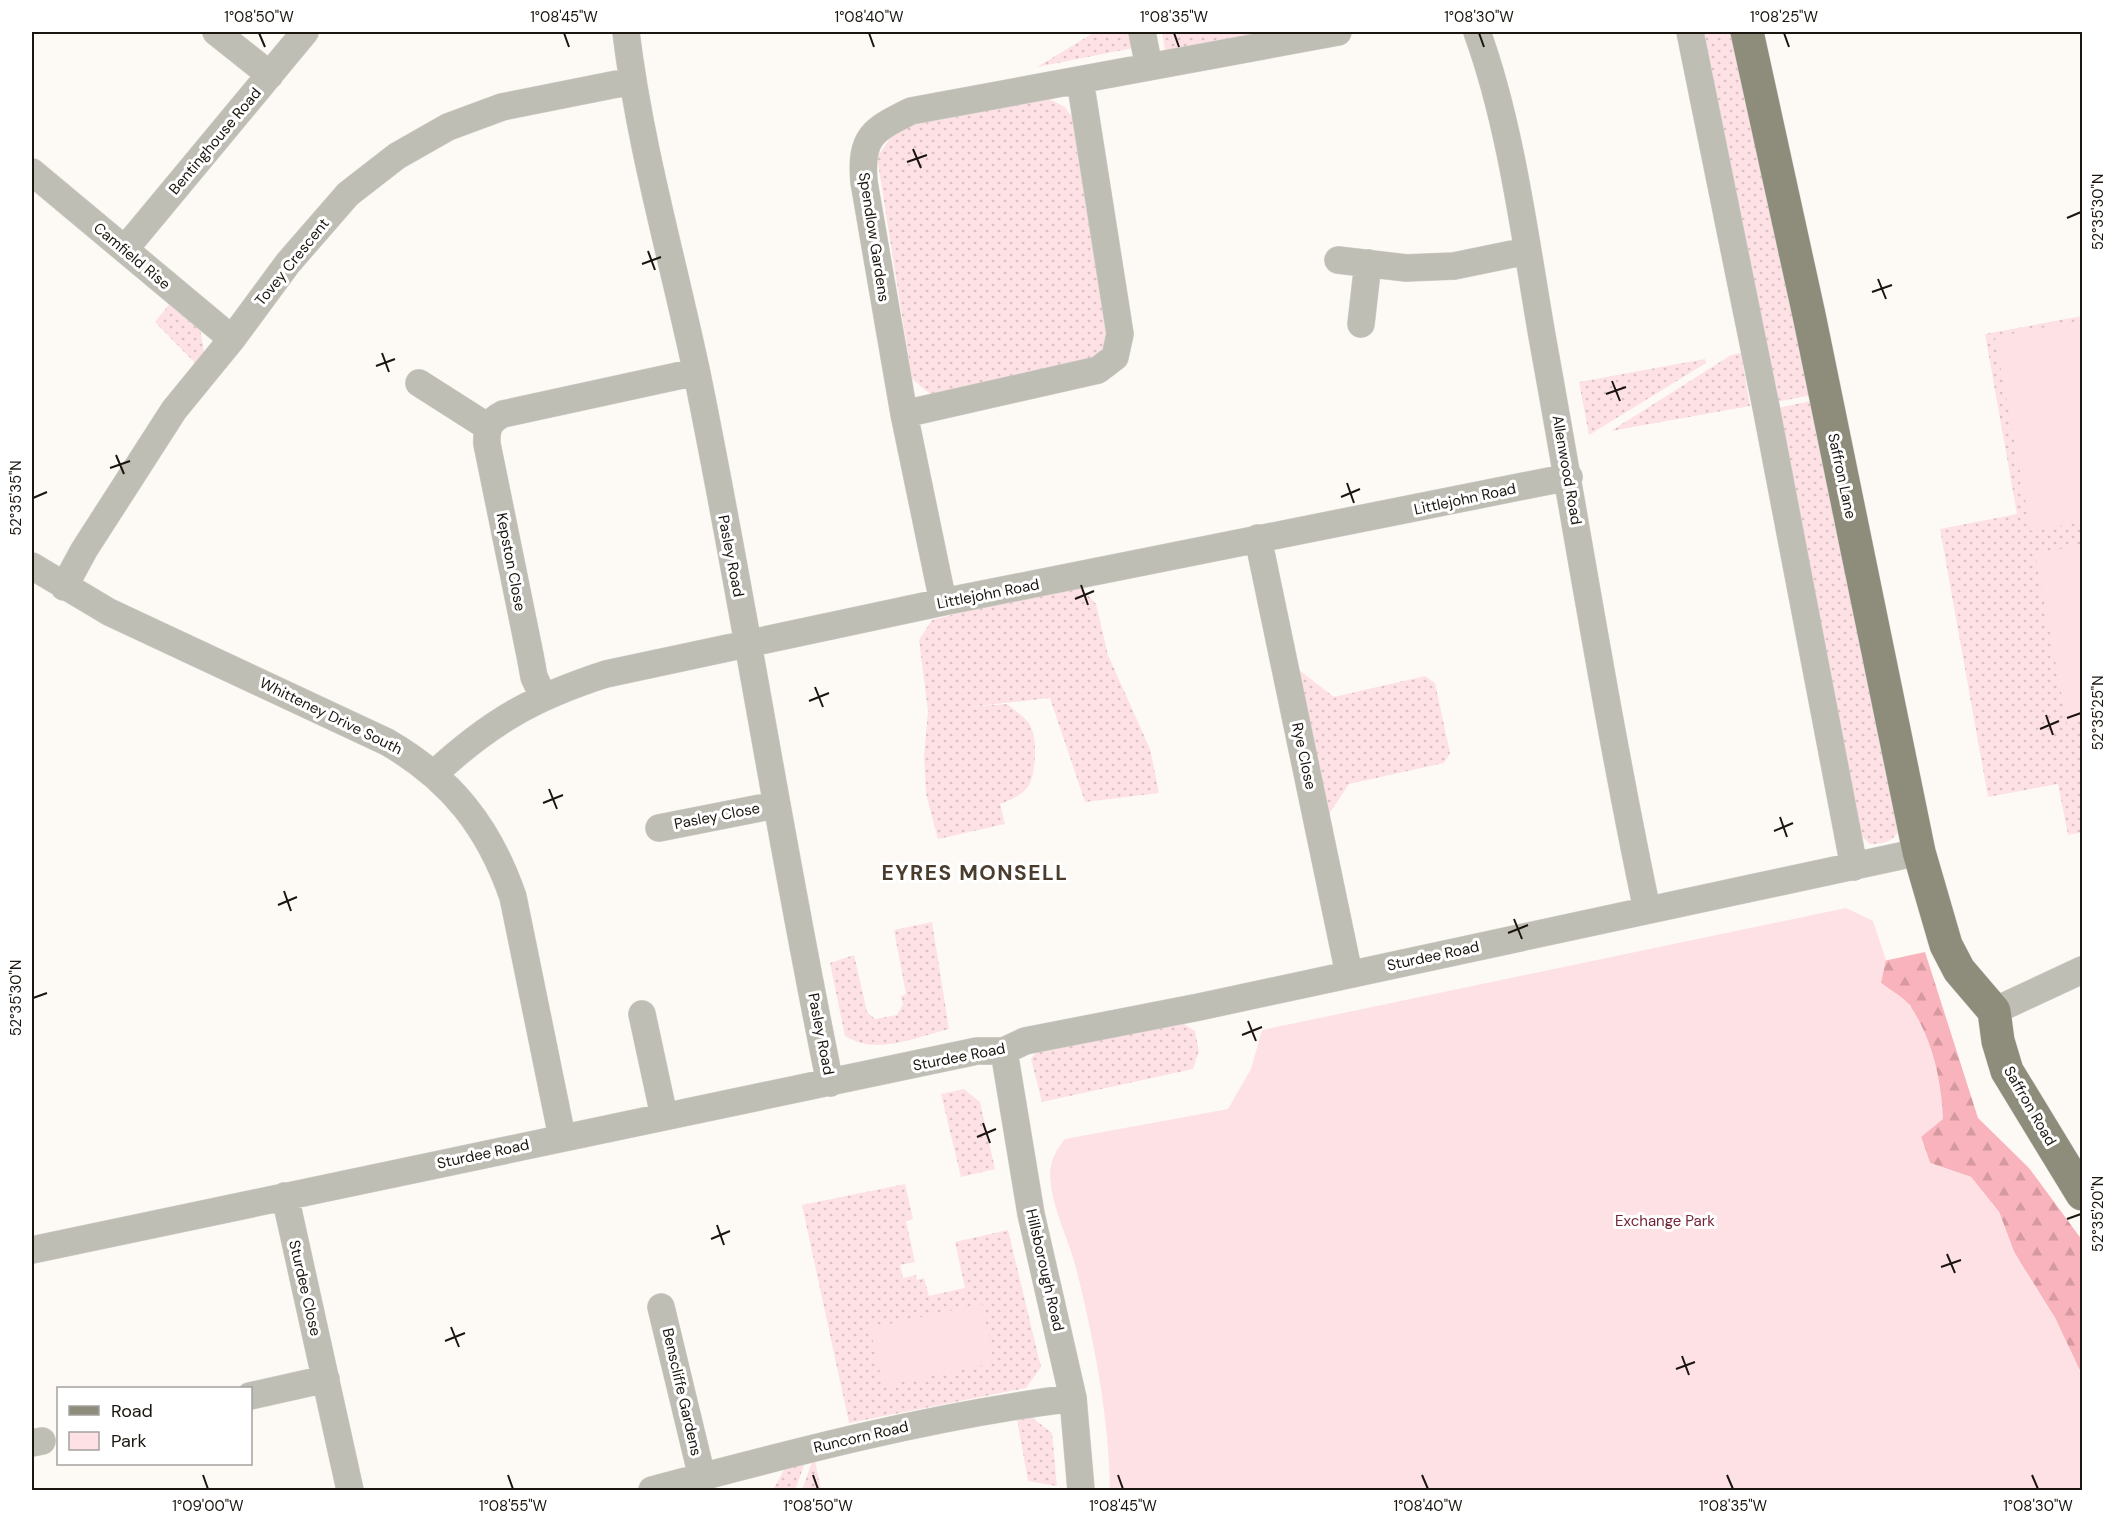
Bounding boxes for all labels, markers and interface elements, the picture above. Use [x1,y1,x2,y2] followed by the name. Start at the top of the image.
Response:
[224,7,294,27] text: 1°08'50"W
[530,7,598,27] text: 1°08'45"W
[834,7,904,27] text: 1°08'40"W
[1140,7,1209,27] text: 1°08'35"W
[1444,7,1514,27] text: 1°08'30"W
[1750,7,1818,27] text: 1°08'25"W
[164,83,266,199] street label: Bentinghouse Road
[854,171,894,303] street label: Spendlow Gardens
[2088,174,2108,250] text: 52°35'30"N
[250,214,334,310] street label: Tovey Crescent
[89,218,175,294] street label: Camfield Rise
[1548,414,1586,526] street label: Allenwood Road
[1823,431,1861,521] street label: Saffron Lane
[6,460,26,536] text: 52°35'35"N
[1412,478,1518,520] street label: Littlejohn Road
[492,511,530,613] street label: Kepston Close
[713,513,749,599] street label: Pasley Road
[935,574,1041,614] street label: Littlejohn Road
[256,673,406,759] street label: Whitteney Drive South
[2088,675,2108,751] text: 52°35'25"N
[1287,721,1321,791] street label: Rye Close
[672,798,762,834] street label: Pasley Close
[882,859,1068,887] district label: EYRES MONSELL
[1385,936,1481,976] street label: Sturdee Road
[6,960,26,1036] text: 52°35'30"N
[803,991,839,1077] street label: Pasley Road
[911,1038,1007,1076] street label: Sturdee Road
[1999,1063,2061,1149] street label: Saffron Road
[435,1134,531,1174] street label: Sturdee Road
[2088,1176,2108,1252] text: 52°35'20"N
[1021,1207,1069,1333] street label: Hillsborough Road
[1615,1211,1715,1231] park label: Exchange Park
[284,1238,326,1338] street label: Sturdee Close
[658,1326,706,1458] street label: Benscliffe Gardens
[57,1387,252,1465] legend
[111,1399,153,1423] text: Road
[812,1416,910,1458] street label: Runcorn Road
[111,1429,147,1453] text: Park
[172,1496,244,1516] text: 1°09'00"W
[479,1496,548,1516] text: 1°08'55"W
[783,1496,853,1516] text: 1°08'50"W
[1089,1496,1157,1516] text: 1°08'45"W
[1393,1496,1463,1516] text: 1°08'40"W
[1699,1496,1768,1516] text: 1°08'35"W
[2003,1496,2073,1516] text: 1°08'30"W

